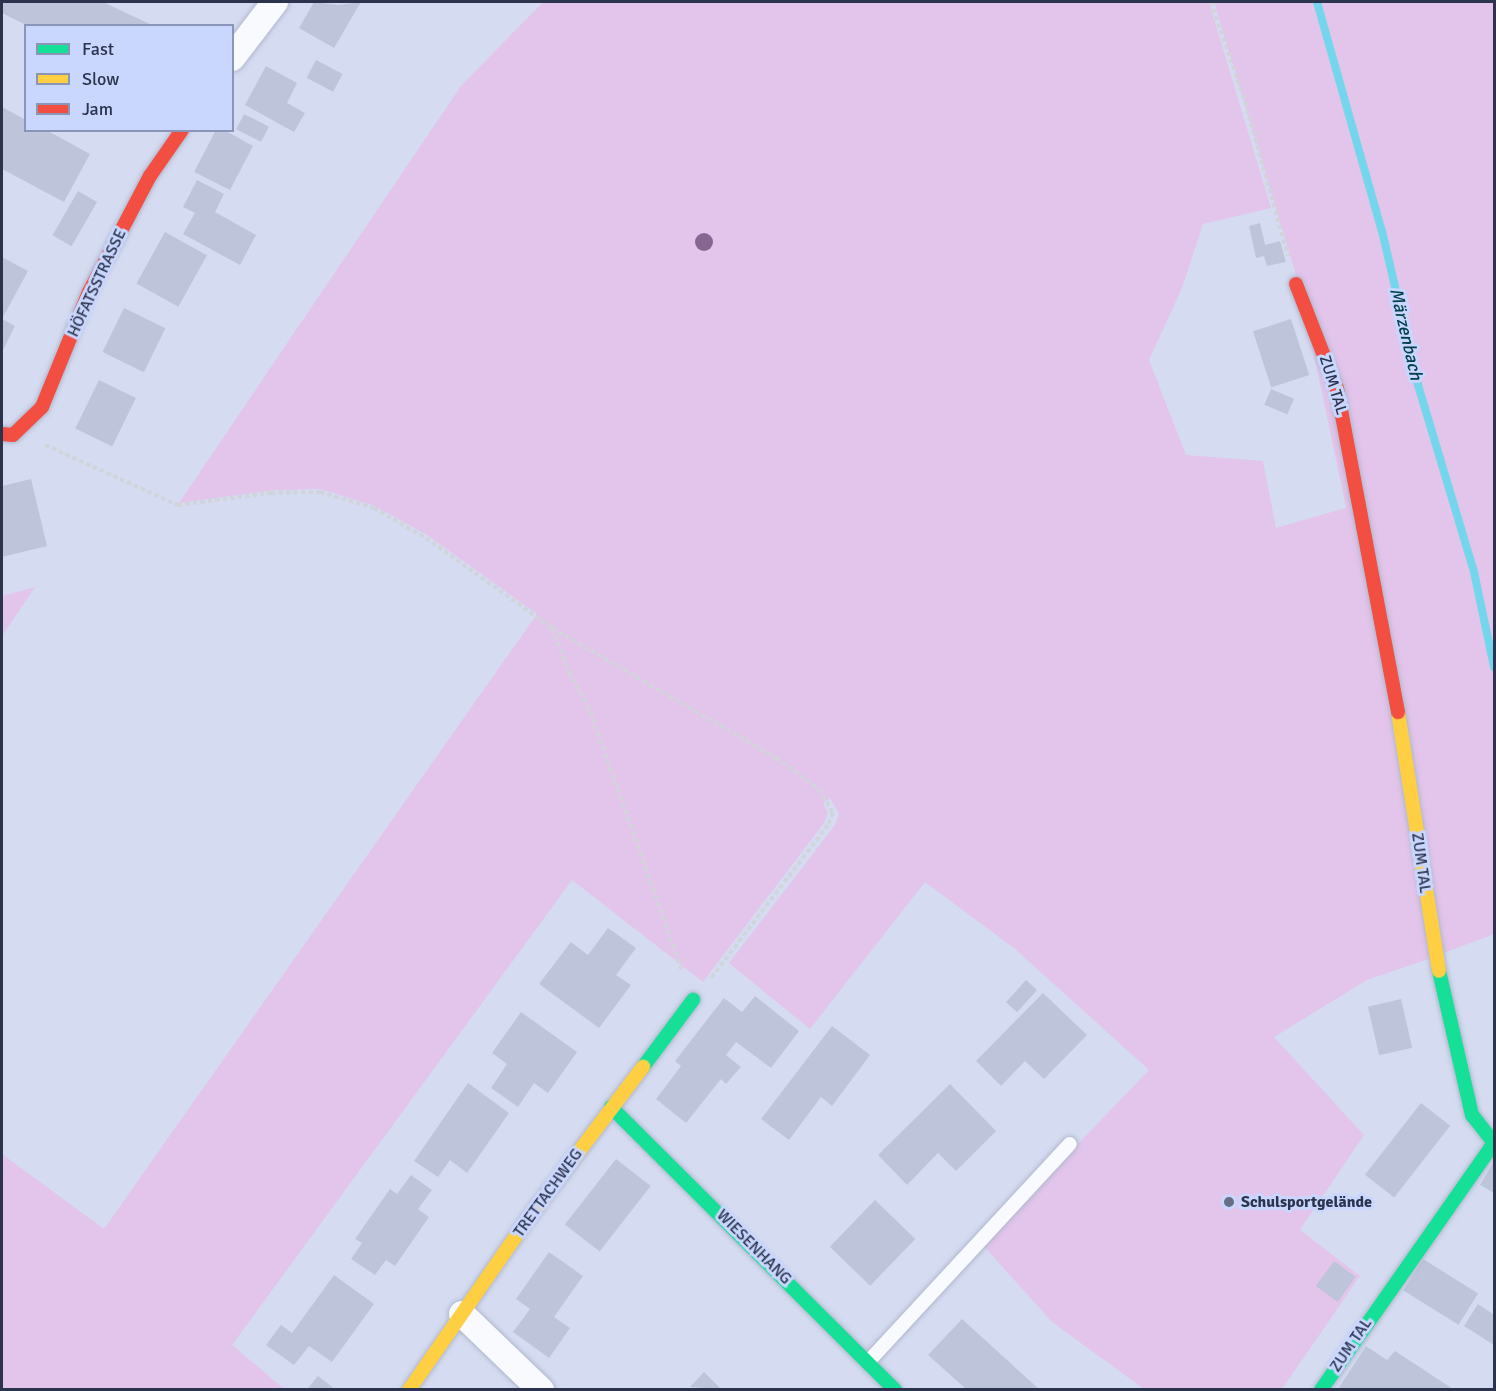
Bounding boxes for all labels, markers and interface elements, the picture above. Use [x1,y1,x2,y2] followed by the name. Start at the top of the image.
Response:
[24,24,234,132] legend
[82,38,114,60] text: Fast
[82,68,119,90] text: Slow
[82,98,113,120] text: Jam
[64,226,130,340] street label: HÖFATSSTRASSE
[1385,286,1427,382] water label: Märzenbach
[1315,353,1351,417] street label: ZUM TAL
[1407,831,1435,895] street label: ZUM TAL
[509,1145,587,1241] street label: TRETTACHWEG
[1241,1192,1372,1212] place label: Schulsportgelände
[1222,1195,1236,1209] marker: Schulsportgelände
[713,1206,795,1288] street label: WIESENHANG
[1326,1314,1376,1376] street label: ZUM TAL

